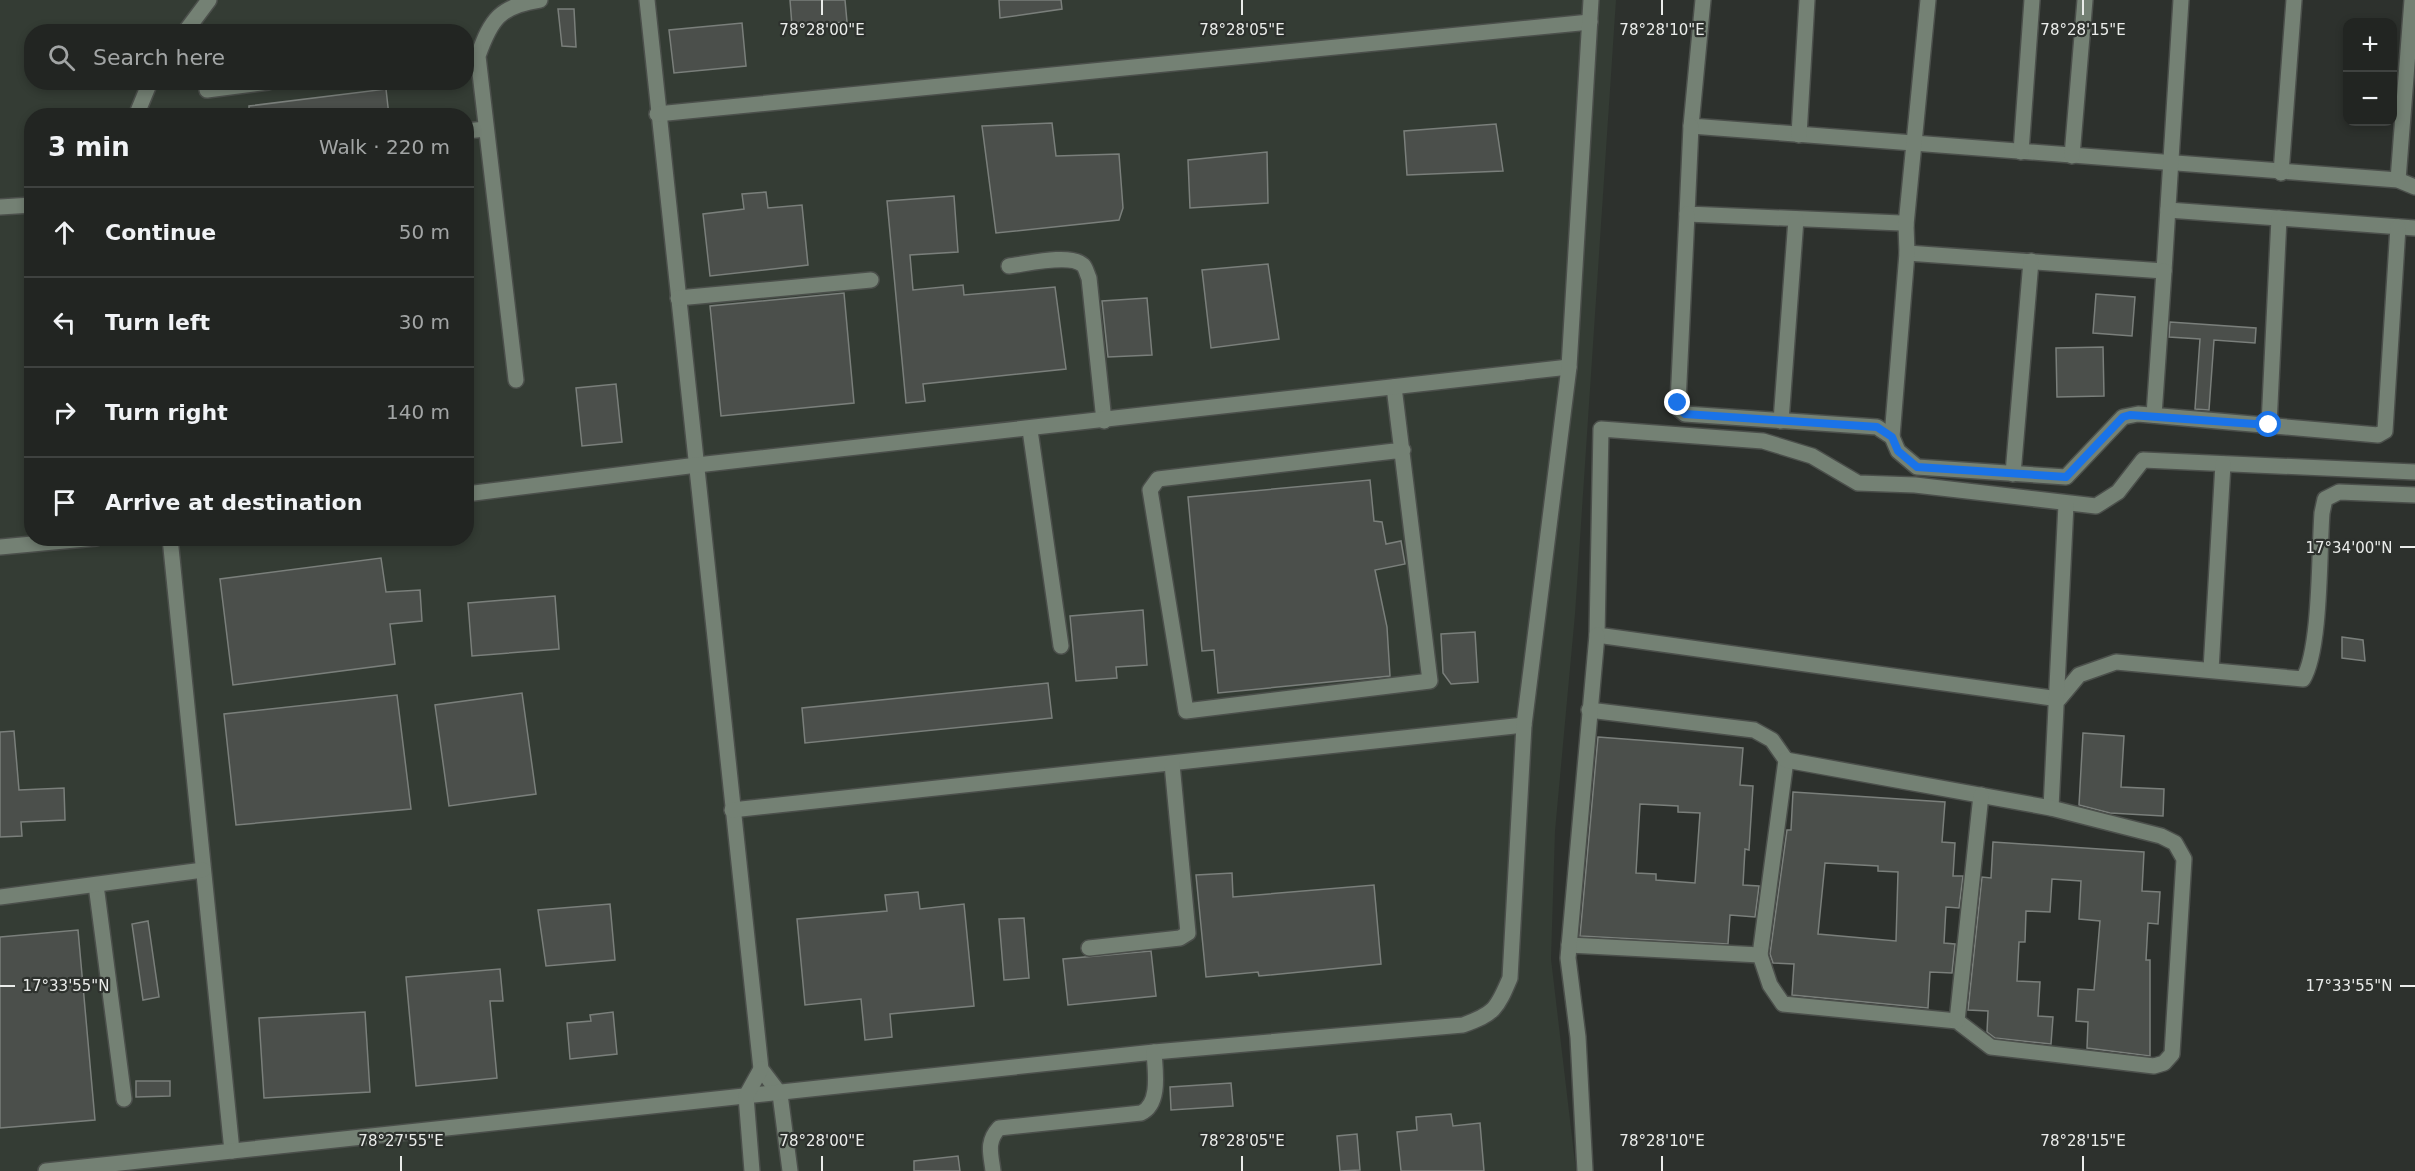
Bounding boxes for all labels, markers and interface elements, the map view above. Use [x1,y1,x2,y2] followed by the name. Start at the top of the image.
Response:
[2343,18,2397,126] map controls
[2343,18,2397,72] button: +
[779,21,865,39] text: 78°28'00"E
[1199,21,1285,39] text: 78°28'05"E
[1619,21,1705,39] text: 78°28'10"E
[2040,21,2126,39] text: 78°28'15"E
[24,24,474,90] search box
[45,41,78,74] icon: search
[93,45,225,70] text: Search here
[2343,72,2397,126] button: −
[48,132,130,162] text: 3 min
[319,135,450,159] text: Walk · 220 m
[48,216,81,249] icon: ahead
[105,220,216,245] text: Continue
[399,220,450,244] text: 50 m
[48,306,81,339] icon: left
[105,310,210,335] text: Turn left
[399,310,450,334] text: 30 m
[1664,389,1690,415] route end
[48,396,81,429] icon: right
[105,400,228,425] text: Turn right
[386,400,450,424] text: 140 m
[2255,411,2281,437] route start
[48,486,81,519] icon: arrive
[105,490,362,515] text: Arrive at destination
[2305,539,2393,557] text: 17°34'00"N
[22,977,110,995] text: 17°33'55"N
[2305,977,2393,995] text: 17°33'55"N
[358,1132,444,1150] text: 78°27'55"E
[779,1132,865,1150] text: 78°28'00"E
[1199,1132,1285,1150] text: 78°28'05"E
[1619,1132,1705,1150] text: 78°28'10"E
[2040,1132,2126,1150] text: 78°28'15"E

